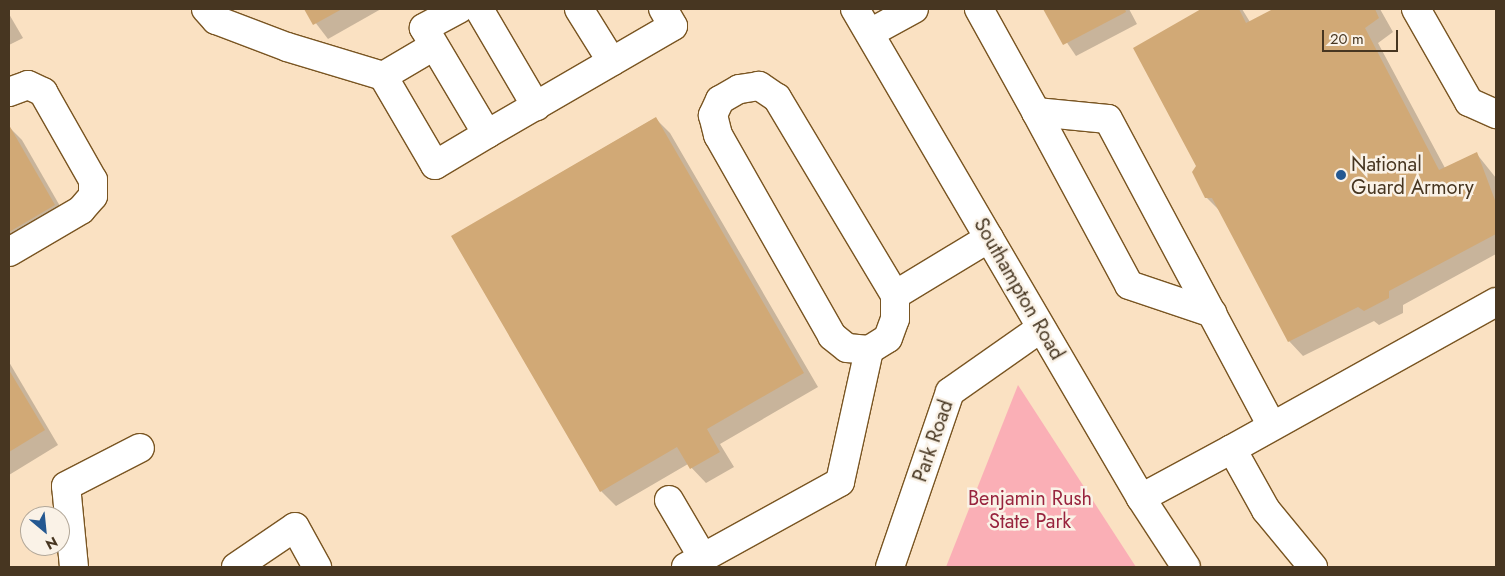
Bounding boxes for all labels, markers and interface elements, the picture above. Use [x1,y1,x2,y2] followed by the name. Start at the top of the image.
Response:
[1325,20,1401,52] scale bar
[1330,28,1364,50] text: 20 m
[1351,152,1474,199] place label: National Guard Armory
[1335,169,1347,181] marker: National Guard Armory
[969,214,1069,364] street label: Southampton Road
[908,397,958,485] street label: Park Road
[968,486,1092,533] park label: Benjamin Rush State Park
[20,506,70,556] north arrow
[42,532,61,555] text: N

